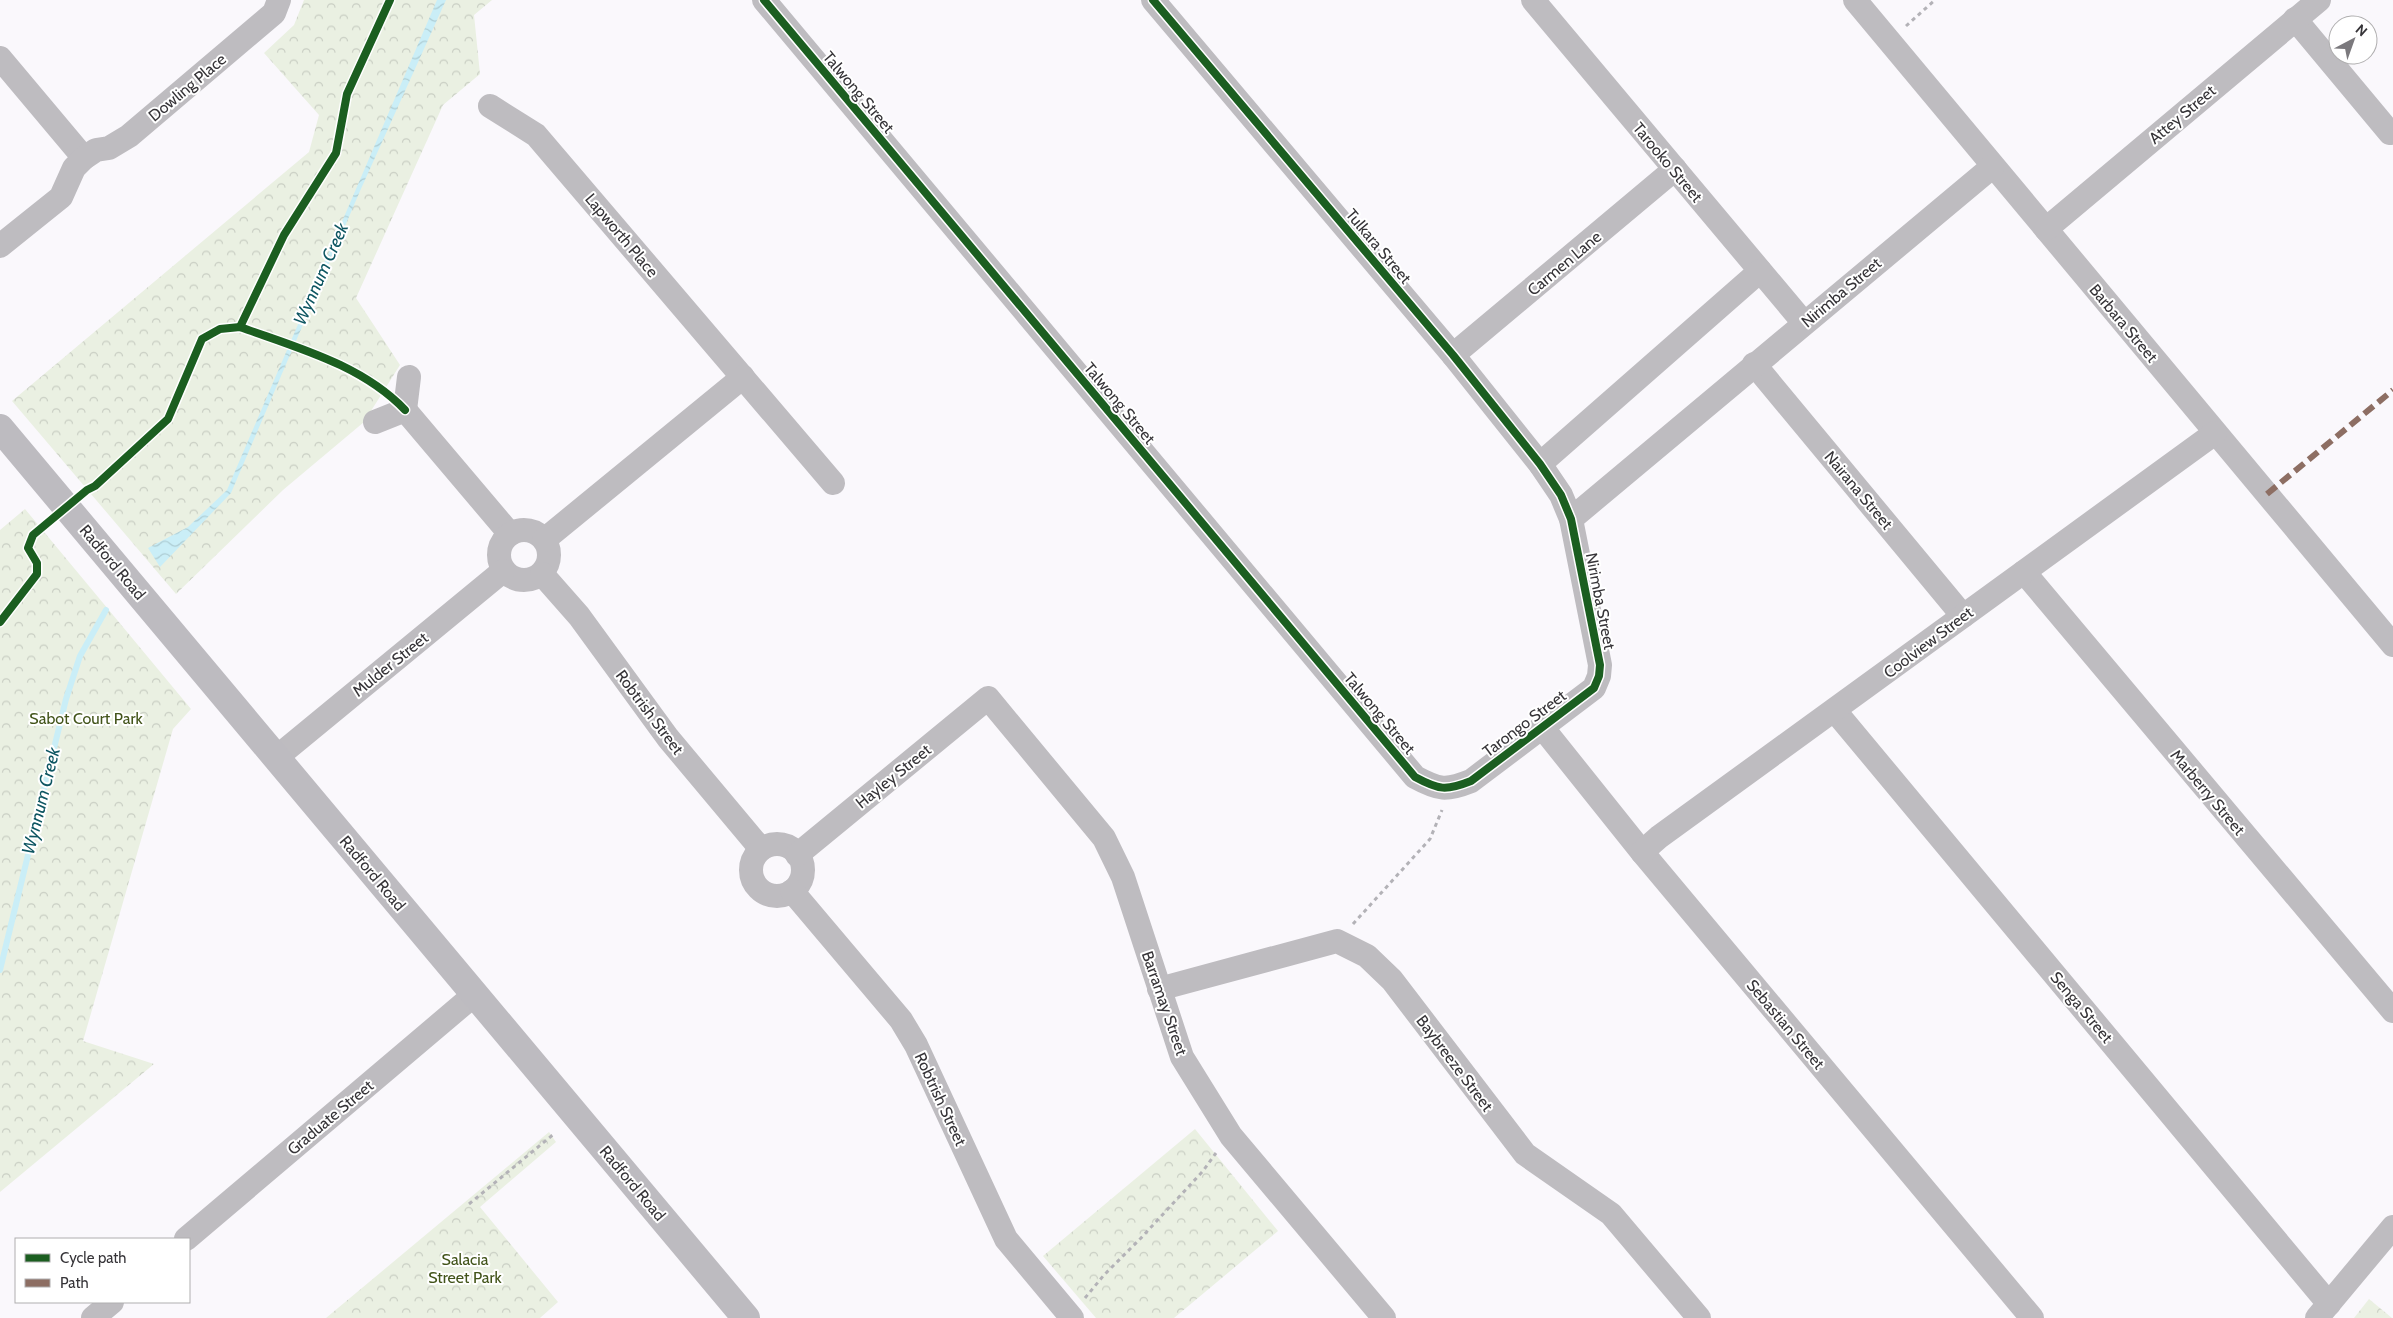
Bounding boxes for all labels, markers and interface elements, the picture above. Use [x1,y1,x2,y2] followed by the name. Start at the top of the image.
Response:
[2328,15,2378,65] north arrow
[2352,20,2371,40] text: N
[819,48,899,138] street label: Talwong Street
[145,49,230,125] street label: Dowling Place
[2145,81,2220,148] street label: Attey Street
[1629,119,1707,206] street label: Tarooko Street
[581,190,662,281] street label: Lapworth Place
[1342,205,1416,288] street label: Tulkara Street
[289,218,354,328] water label: Wynnum Creek
[1524,227,1605,300] street label: Carmen Lane
[1798,253,1886,331] street label: Nirimba Street
[2085,280,2162,367] street label: Barbara Street
[1080,359,1160,449] street label: Talwong Street
[1820,447,1897,534] street label: Nairana Street
[76,521,149,604] street label: Radford Road
[1582,551,1619,652] street label: Nirimba Street
[1880,602,1977,682] street label: Coolview Street
[349,628,432,701] street label: Mulder Street
[612,666,688,759] street label: Robtrish Street
[1340,669,1420,759] street label: Talwong Street
[1479,686,1570,761] street label: Tarongo Street
[29,709,143,728] park label: Sabot Court Park
[852,740,935,812] street label: Hayley Street
[17,744,65,857] water label: Wynnum Creek
[2166,746,2249,839] street label: Marberry Street
[336,832,409,915] street label: Radford Road
[1138,948,1191,1058] street label: Barramay Street
[2046,968,2117,1047] street label: Senga Street
[1743,976,1829,1073] street label: Sebastian Street
[1412,1012,1497,1116] street label: Baybreeze Street
[911,1050,971,1149] street label: Robtrish Street
[283,1076,378,1159] street label: Graduate Street
[596,1142,669,1225] street label: Radford Road
[15,1238,190,1303] legend
[60,1249,126,1267] text: Cycle path
[428,1250,503,1287] park label: Salacia Street Park
[60,1274,89,1292] text: Path

